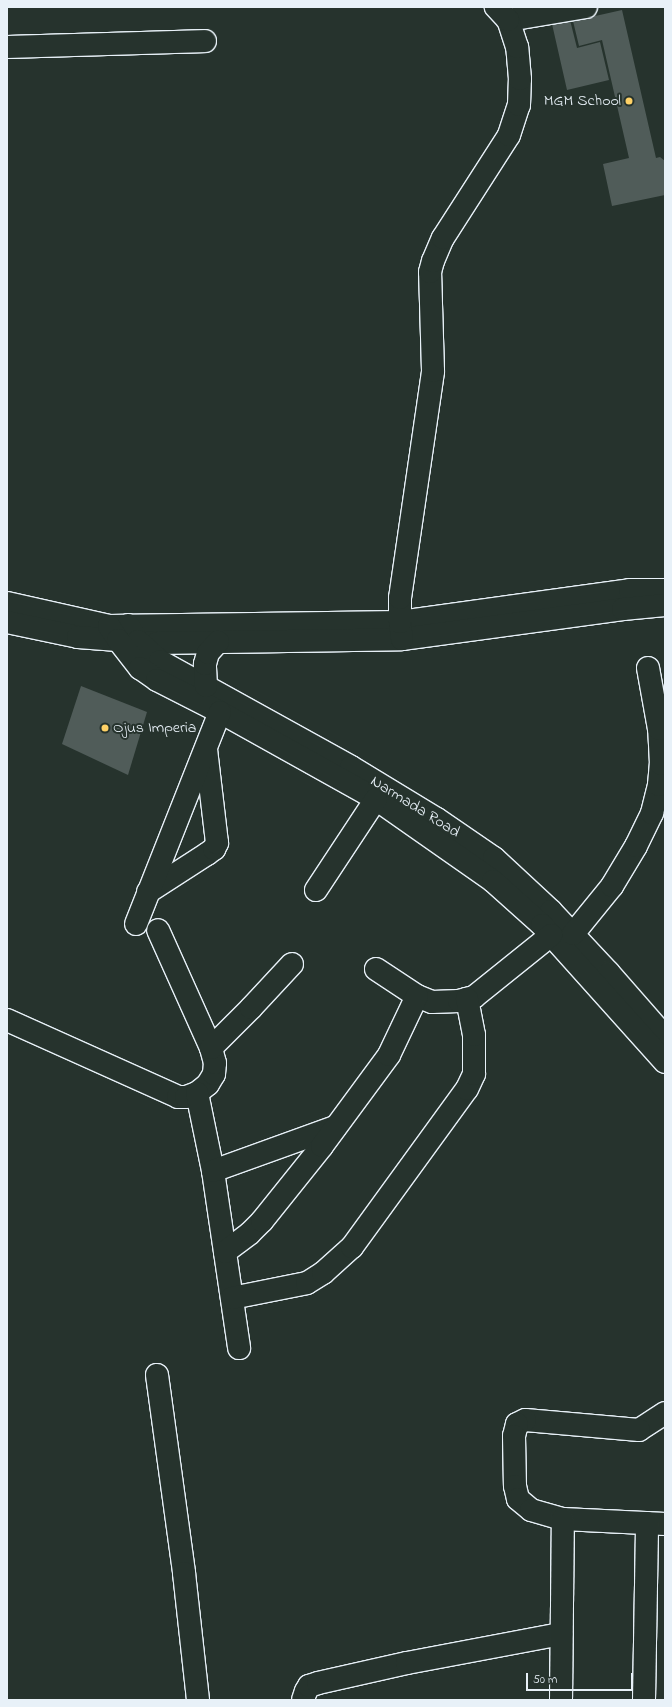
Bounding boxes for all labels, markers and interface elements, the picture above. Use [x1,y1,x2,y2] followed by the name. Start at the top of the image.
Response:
[544,91,621,111] place label: MGM School
[624,96,634,106] marker: MGM School
[113,718,196,738] place label: Ojus Imperia
[100,723,110,733] marker: Ojus Imperia
[367,772,463,842] street label: Narmada Road
[528,1665,635,1691] scale bar
[533,1671,557,1689] text: 50 m

